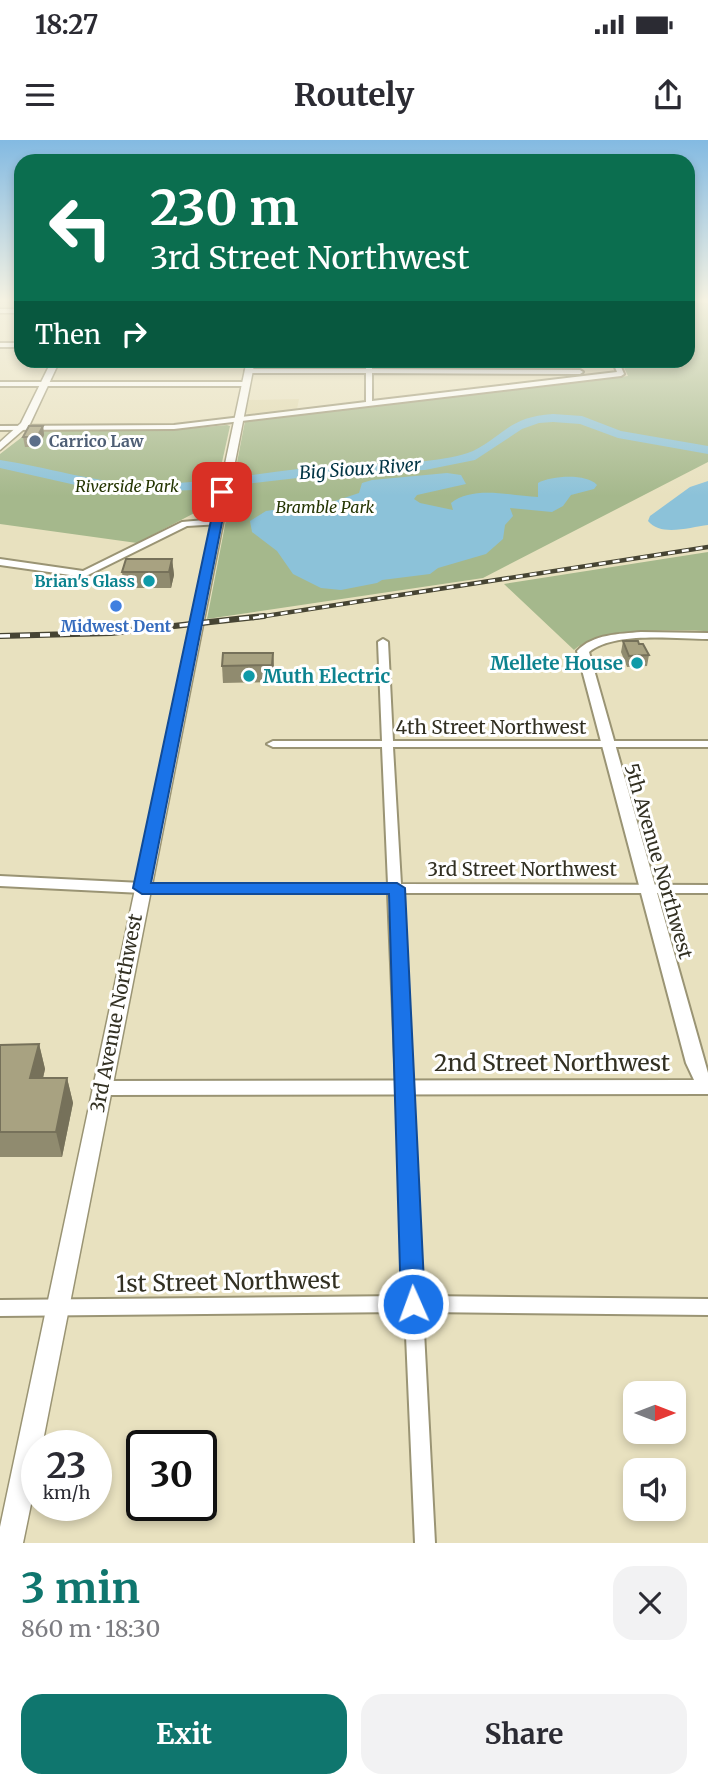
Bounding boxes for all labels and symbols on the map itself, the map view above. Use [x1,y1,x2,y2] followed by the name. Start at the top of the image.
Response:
[49,431,144,451] place label: Carrico Law
[27,433,43,449] marker: Carrico Law
[298,453,422,484] water label: Big Sioux River
[192,462,252,522] pin
[75,476,179,496] park label: Riverside Park
[276,497,375,517] park label: Bramble Park
[34,571,135,591] place label: Brian's Glass
[141,573,157,589] marker: Brian's Glass
[108,598,124,614] marker: Midwest Dent
[61,616,172,636] place label: Midwest Dent
[490,651,623,675] place label: Mellete House
[629,655,645,671] marker: Mellete House
[263,664,390,688] place label: Muth Electric
[241,668,257,684] marker: Muth Electric
[395,715,587,739] street label: 4th Street Northwest
[620,760,699,962] street label: 5th Avenue Northwest
[427,857,617,881] street label: 3rd Street Northwest
[85,911,147,1114] street label: 3rd Avenue Northwest
[434,1048,670,1077] street label: 2nd Street Northwest
[116,1265,340,1298] street label: 1st Street Northwest
[376,1267,450,1341] position arrow
[623,1381,686,1444] north arrow
[126,1430,217,1521] speed limit sign: 30

